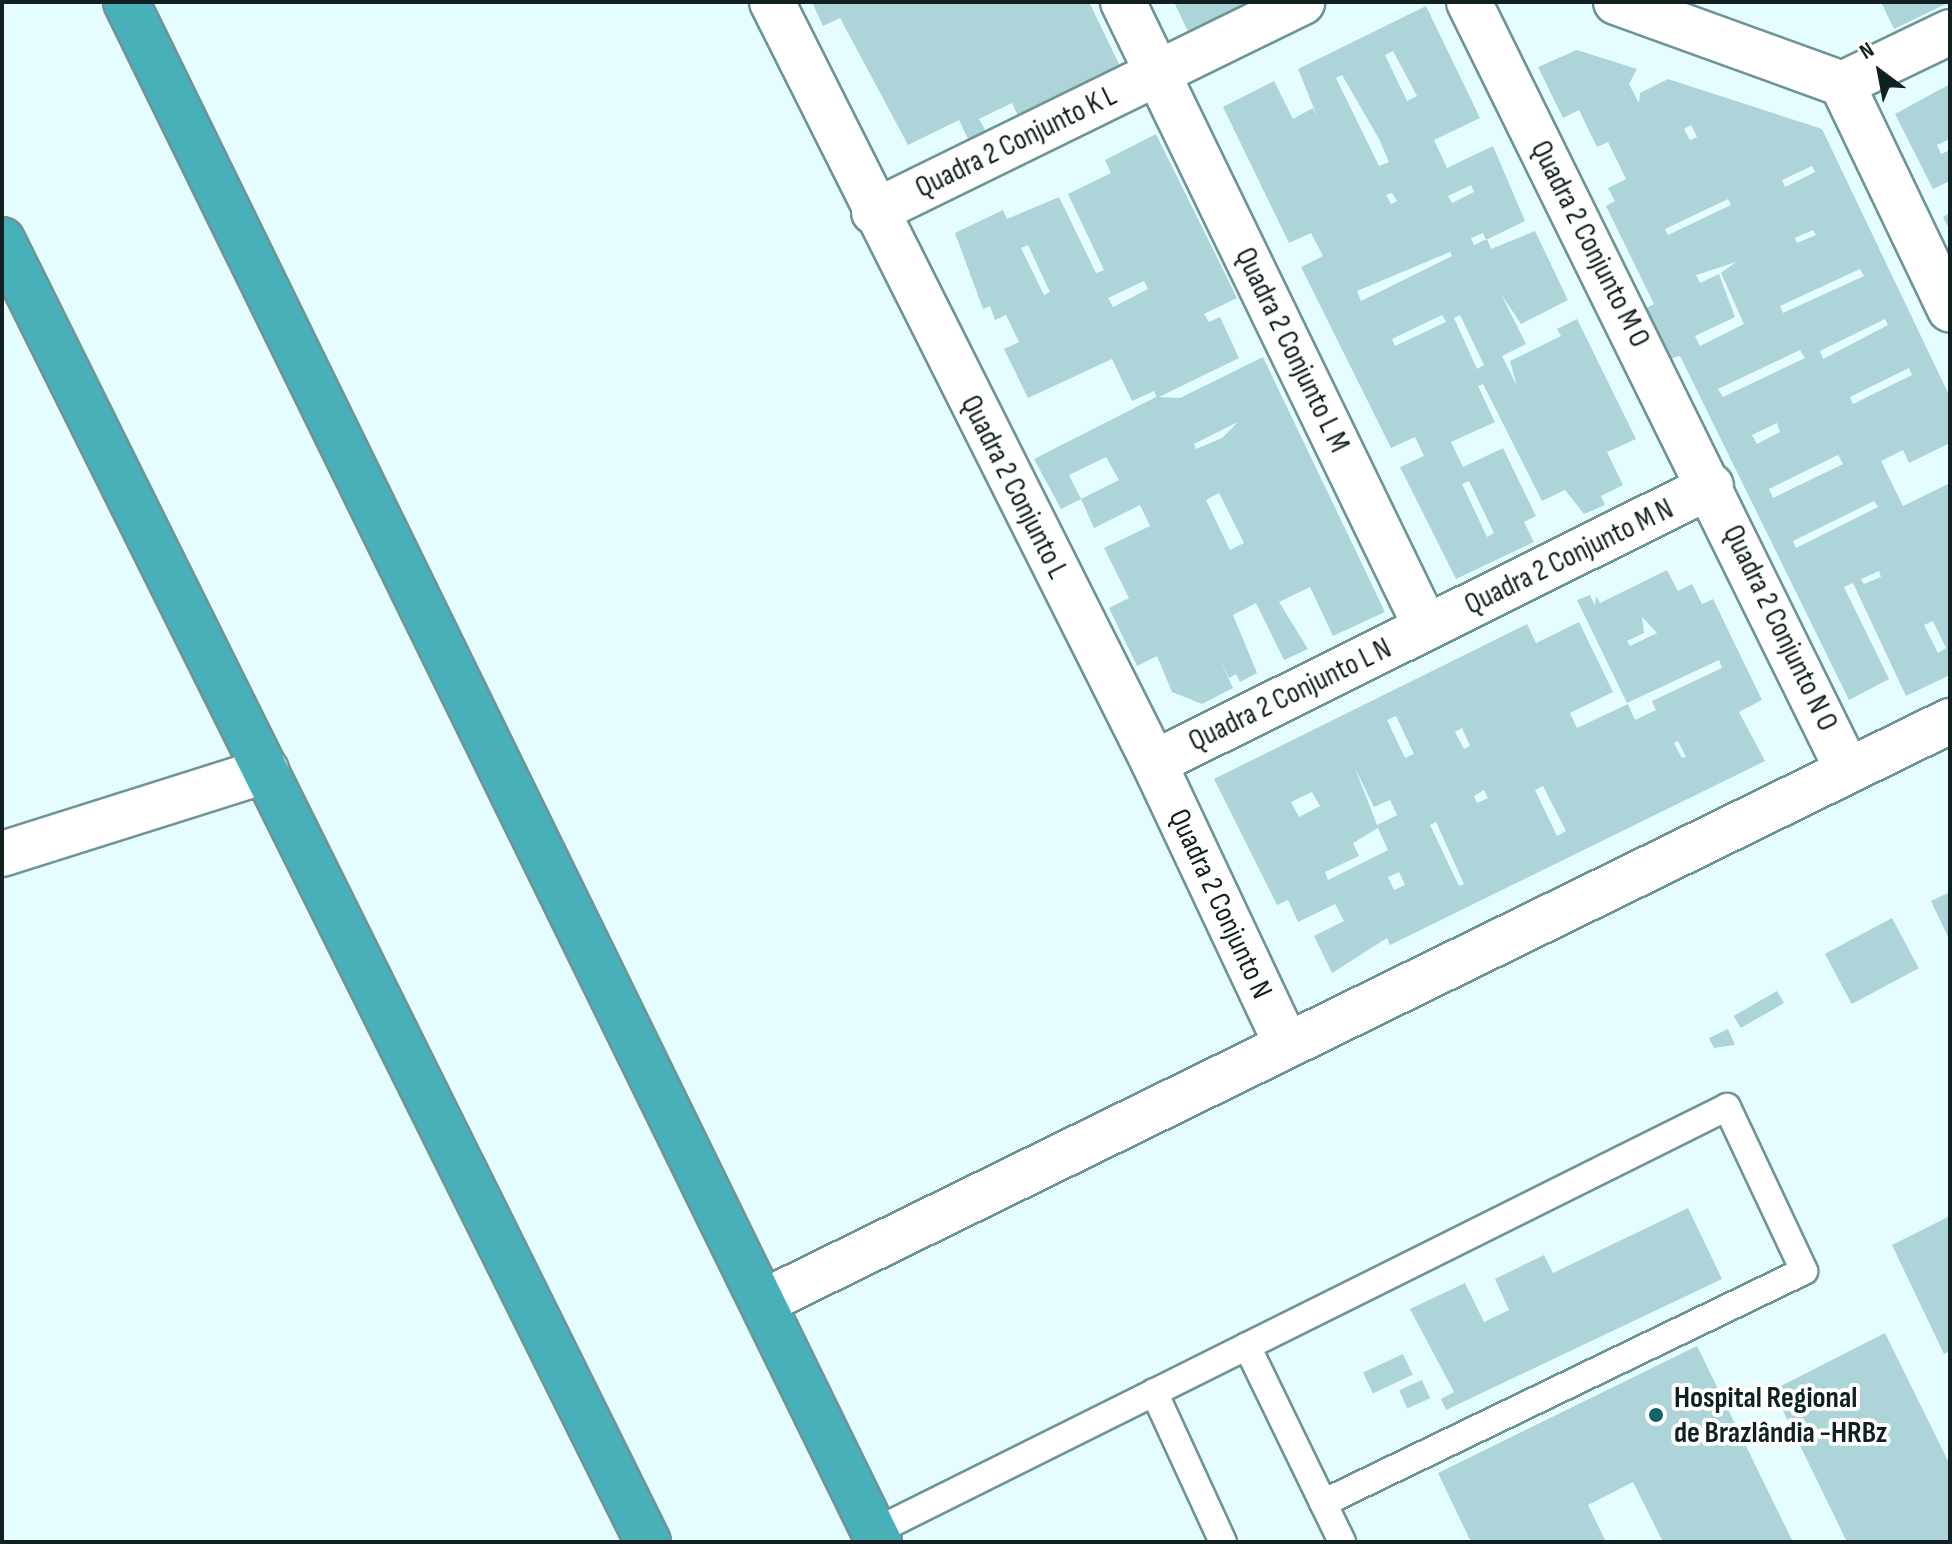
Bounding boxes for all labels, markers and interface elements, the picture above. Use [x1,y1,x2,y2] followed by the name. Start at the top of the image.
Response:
[1840,32,1920,112] north arrow
[1855,37,1879,66] text: N
[910,78,1122,206] street label: Quadra 2 Conjunto K L
[1522,135,1658,353] street label: Quadra 2 Conjunto M O
[1227,242,1357,458] street label: Quadra 2 Conjunto L M
[952,389,1076,585] street label: Quadra 2 Conjunto L
[1459,491,1679,623] street label: Quadra 2 Conjunto M N
[1715,519,1845,737] street label: Quadra 2 Conjunto N O
[1183,630,1397,760] street label: Quadra 2 Conjunto L N
[1160,804,1280,1004] street label: Quadra 2 Conjunto N
[1674,1380,1887,1450] place label: Hospital Regional de Brazlândia -HRBz
[1645,1404,1667,1426] marker: Hospital Regional de Brazlândia -HRBz

